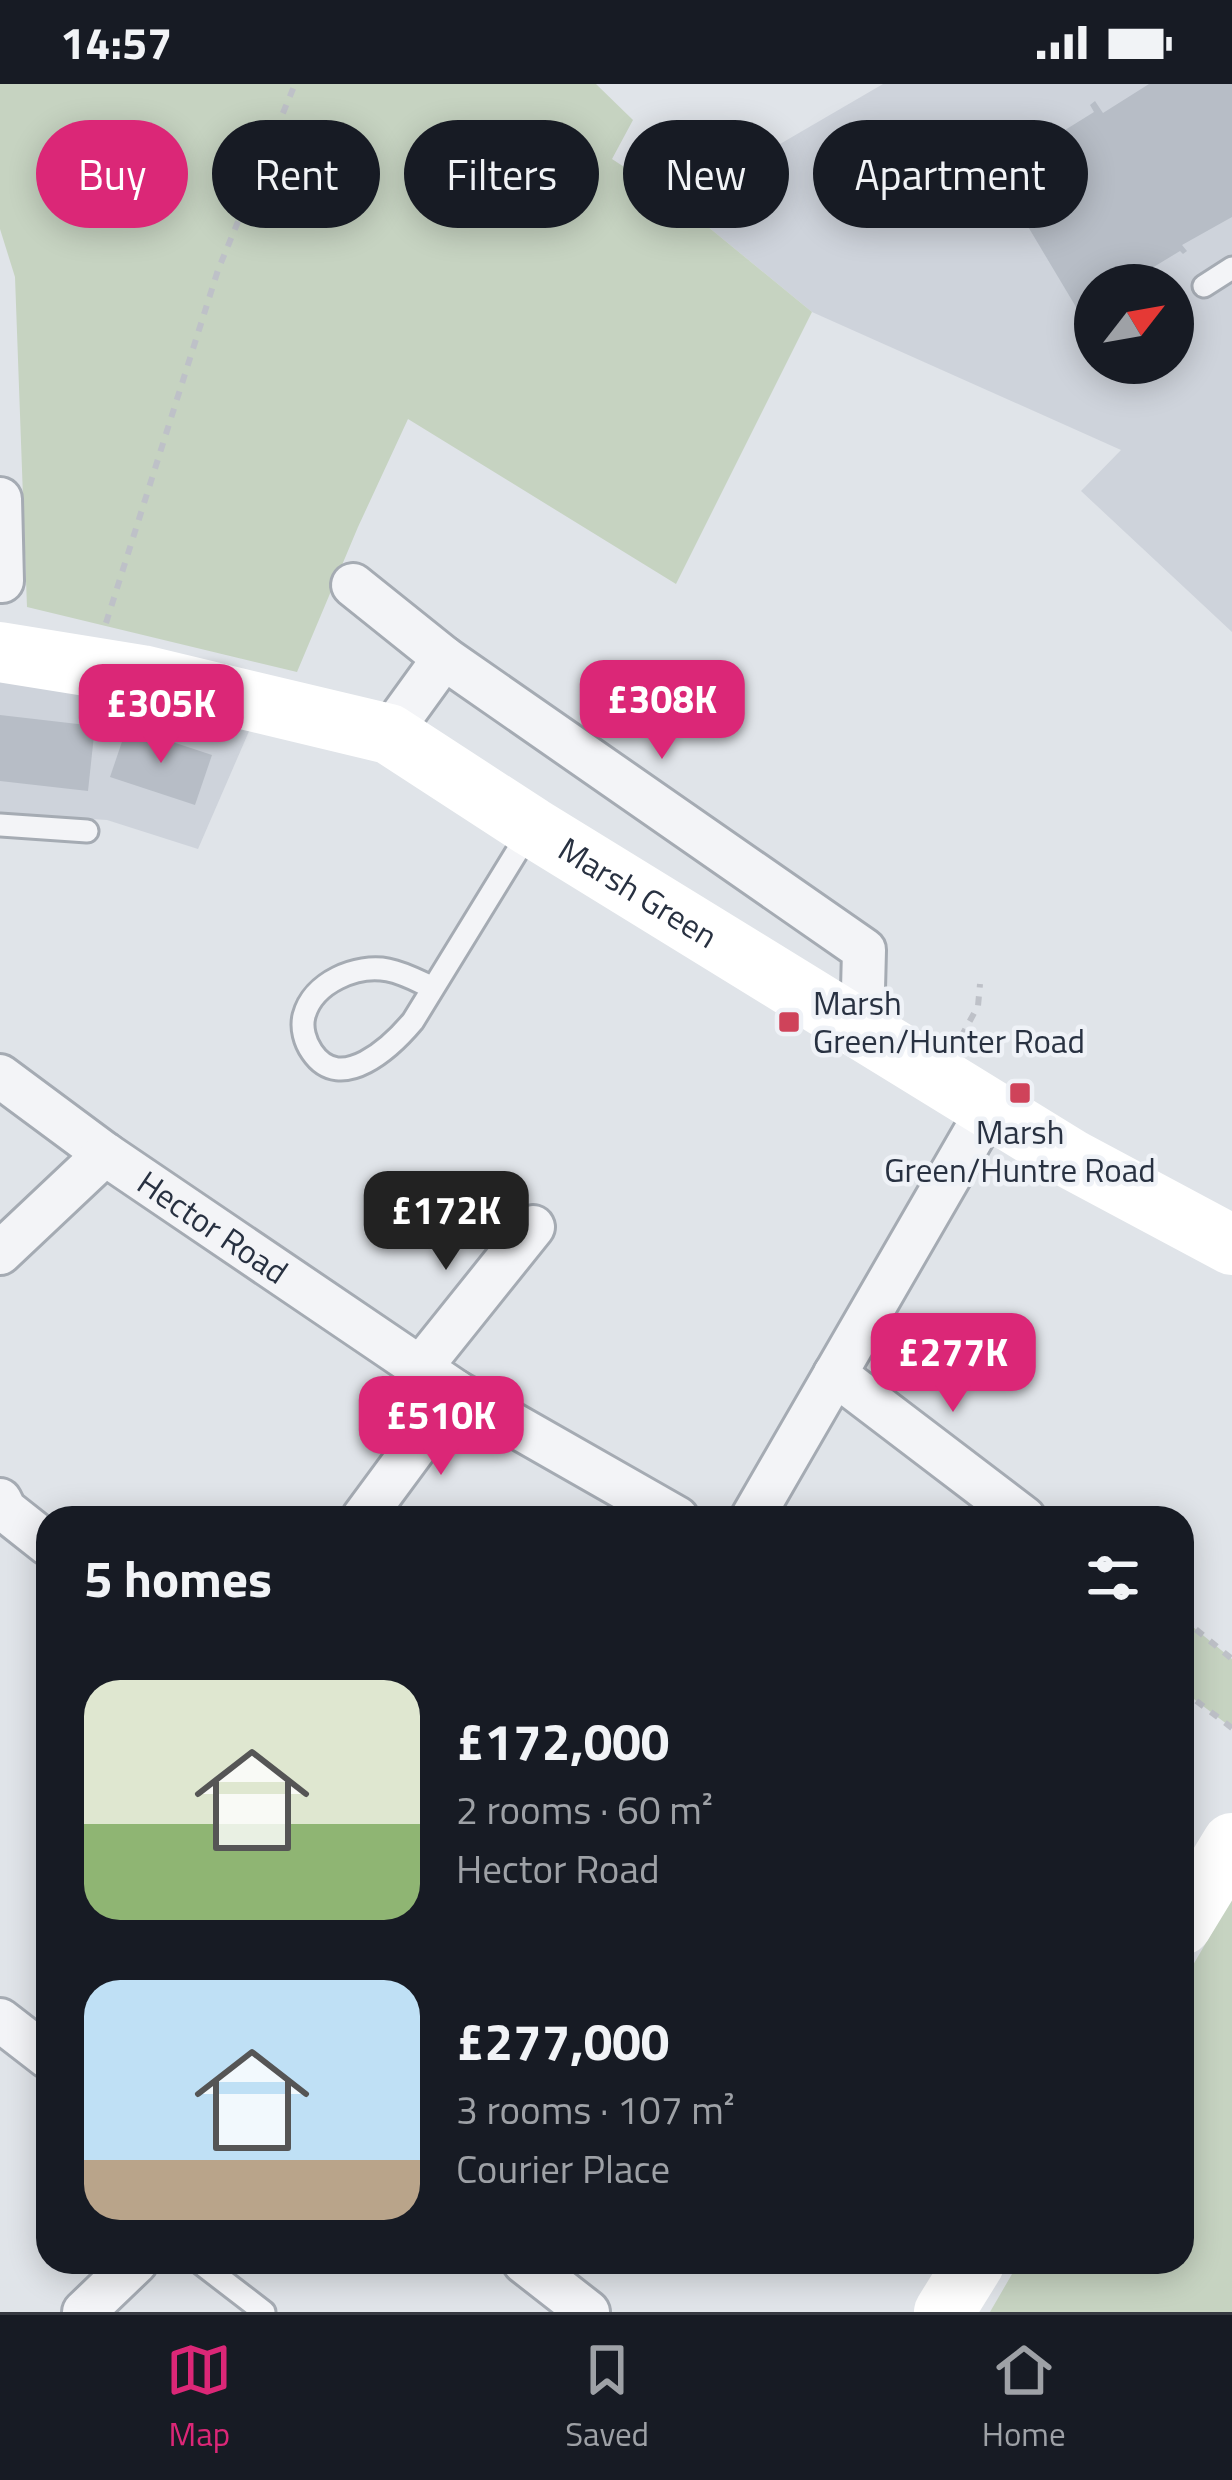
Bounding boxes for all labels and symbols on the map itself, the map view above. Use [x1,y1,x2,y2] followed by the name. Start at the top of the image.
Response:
[1074,264,1194,384] north arrow
[578,660,746,762] pin: £308K
[77,664,245,766] pin: £305K
[549,824,727,960] street label: Marsh Green
[813,978,1085,1066] place label: Marsh Green/Hunter Road
[776,1009,802,1035] marker: Marsh Green/Hunter Road
[1007,1080,1033,1106] marker: Marsh Green/Huntre Road
[884,1107,1156,1195] place label: Marsh Green/Huntre Road
[127,1158,298,1296] street label: Hector Road
[362,1171,530,1273] pin: £172K
[869,1313,1037,1415] pin: £277K
[357,1376,525,1478] pin: £510K

